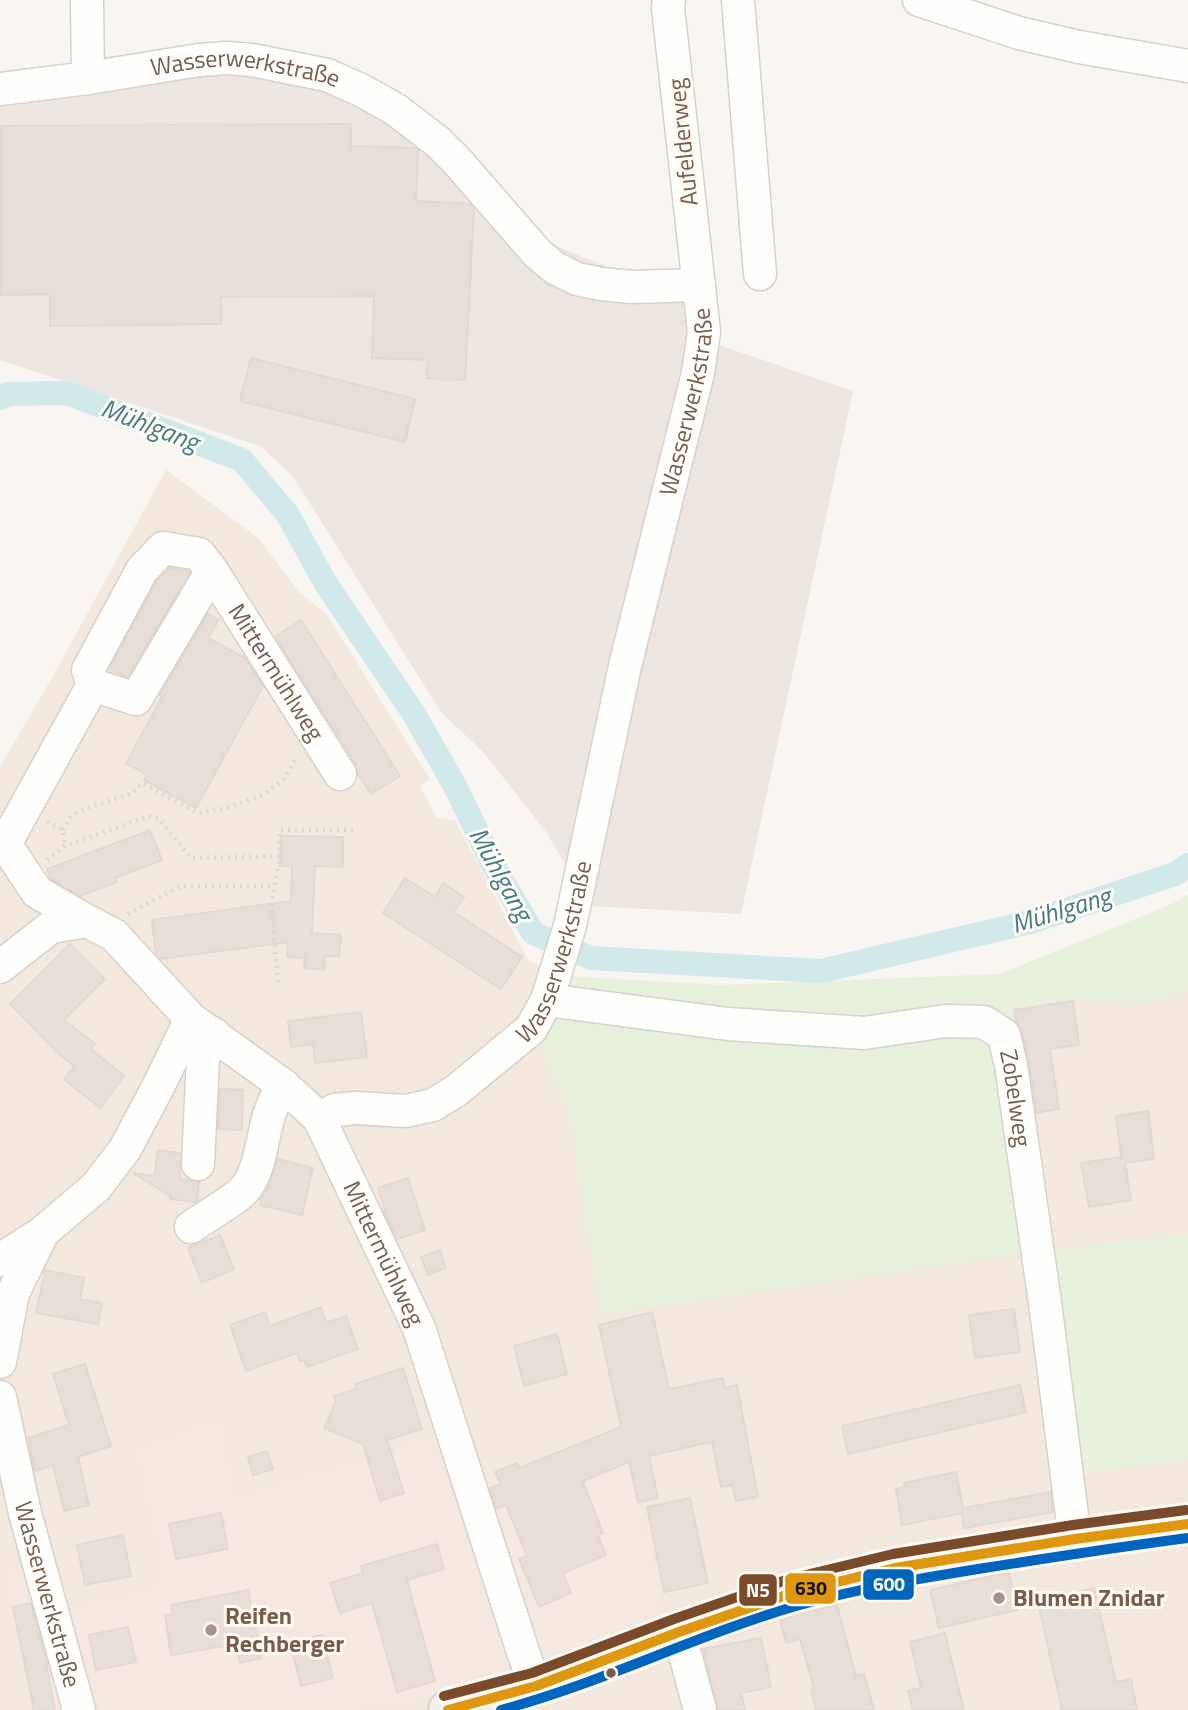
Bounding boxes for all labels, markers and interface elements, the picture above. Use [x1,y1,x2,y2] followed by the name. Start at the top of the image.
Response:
[148,39,347,96] street label: Wasserwerkstraße
[657,76,707,208] street label: Aufelderweg
[649,306,721,499] street label: Wasserwerkstraße
[96,388,207,462] water label: Mühlgang
[220,596,334,748] street label: Mittermühlweg
[460,820,545,930] water label: Mühlgang
[508,857,600,1052] street label: Wasserwerkstraße
[1006,875,1118,943] water label: Mühlgang
[991,1046,1042,1149] street label: Zobelweg
[335,1175,434,1332] street label: Mittermühlweg
[6,1498,91,1691] street label: Wasserwerkstraße
[862,1568,915,1601] line badge: 600
[873,1569,905,1598] text: 600
[784,1572,837,1605] line badge: 630
[738,1573,778,1607] line badge: N5
[795,1573,827,1602] text: 630
[746,1575,770,1604] text: N5
[1013,1579,1165,1615] place label: Blumen Znidar
[991,1590,1007,1606] marker: Blumen Znidar
[225,1597,344,1661] place label: Reifen Rechberger
[203,1622,219,1638] marker: Reifen Rechberger
[604,1666,618,1680] unlabelled marker

